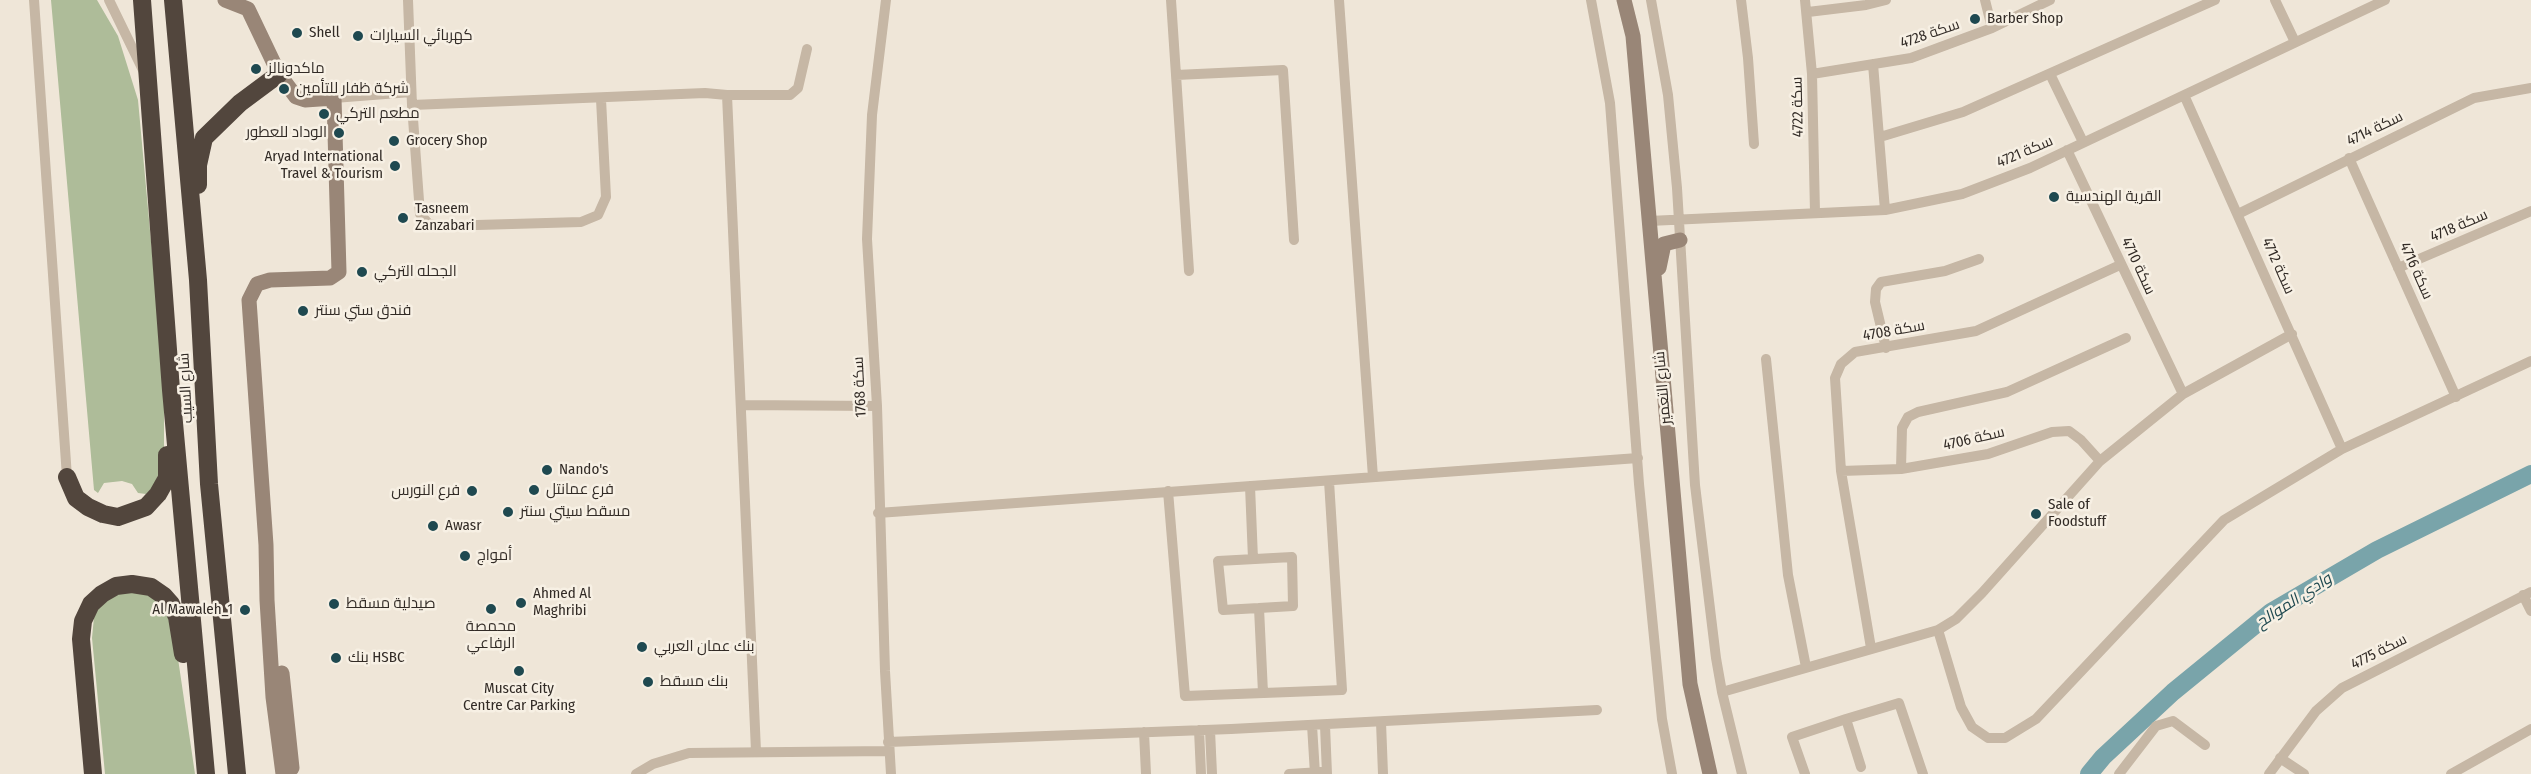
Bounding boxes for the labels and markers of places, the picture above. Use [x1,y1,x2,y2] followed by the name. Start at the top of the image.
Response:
[1987,10,2063,28] place label: Barber Shop
[1968,12,1982,26] marker: Barber Shop
[309,24,340,42] place label: Shell
[290,26,304,40] marker: Shell
[370,27,473,45] place label: كهربائي السيارات
[351,29,365,43] marker: كهربائي السيارات
[268,60,325,78] place label: ماكدونالز
[249,62,263,76] marker: ماكدونالز
[296,80,409,98] place label: شركة ظفار للتأمين
[277,82,291,96] marker: شركة ظفار للتأمين
[336,105,420,123] place label: مطعم التركي
[317,107,331,121] marker: مطعم التركي
[246,124,327,142] place label: الوداد للعطور
[332,126,346,140] marker: الوداد للعطور
[406,132,488,150] place label: Grocery Shop
[387,134,401,148] marker: Grocery Shop
[264,148,383,183] place label: Aryad International Travel & Tourism
[388,159,402,173] marker: Aryad International Travel & Tourism
[2066,188,2162,206] place label: القرية الهندسية
[2047,190,2061,204] marker: القرية الهندسية
[415,200,474,235] place label: Tasneem Zanzabari
[396,211,410,225] marker: Tasneem Zanzabari
[374,263,457,281] place label: الجحله التركي
[355,265,369,279] marker: الجحله التركي
[315,302,411,320] place label: فندق ستي سنتر
[296,304,310,318] marker: فندق ستي سنتر
[559,461,608,479] place label: Nando's
[540,463,554,477] marker: Nando's
[546,481,614,499] place label: فرع عمانتل
[391,482,460,500] place label: فرع النورس
[527,483,541,497] marker: فرع عمانتل
[465,484,479,498] marker: فرع النورس
[2048,496,2106,531] place label: Sale of Foodstuff
[520,503,630,521] place label: مسقط سيتي سنتر
[501,505,515,519] marker: مسقط سيتي سنتر
[2029,507,2043,521] marker: Sale of Foodstuff
[445,517,481,535] place label: Awasr
[426,519,440,533] marker: Awasr
[477,547,512,565] place label: أمواج
[458,549,472,563] marker: أمواج
[533,585,591,620] place label: Ahmed Al Maghribi
[346,595,436,613] place label: صيدلية مسقط
[514,596,528,610] marker: Ahmed Al Maghribi
[327,597,341,611] marker: صيدلية مسقط
[152,601,233,619] place label: Al Mawaleh_1
[484,602,498,616] marker: محمصة الرفاعي
[238,603,252,617] marker: Al Mawaleh_1
[466,618,516,653] place label: محمصة الرفاعي
[654,638,755,656] place label: بنك عمان العربي
[635,640,649,654] marker: بنك عمان العربي
[348,649,405,667] place label: بنك HSBC
[329,651,343,665] marker: بنك HSBC
[512,664,526,678] marker: Muscat City Centre Car Parking
[660,673,728,691] place label: بنك مسقط
[641,675,655,689] marker: بنك مسقط
[463,680,575,715] place label: Muscat City Centre Car Parking

